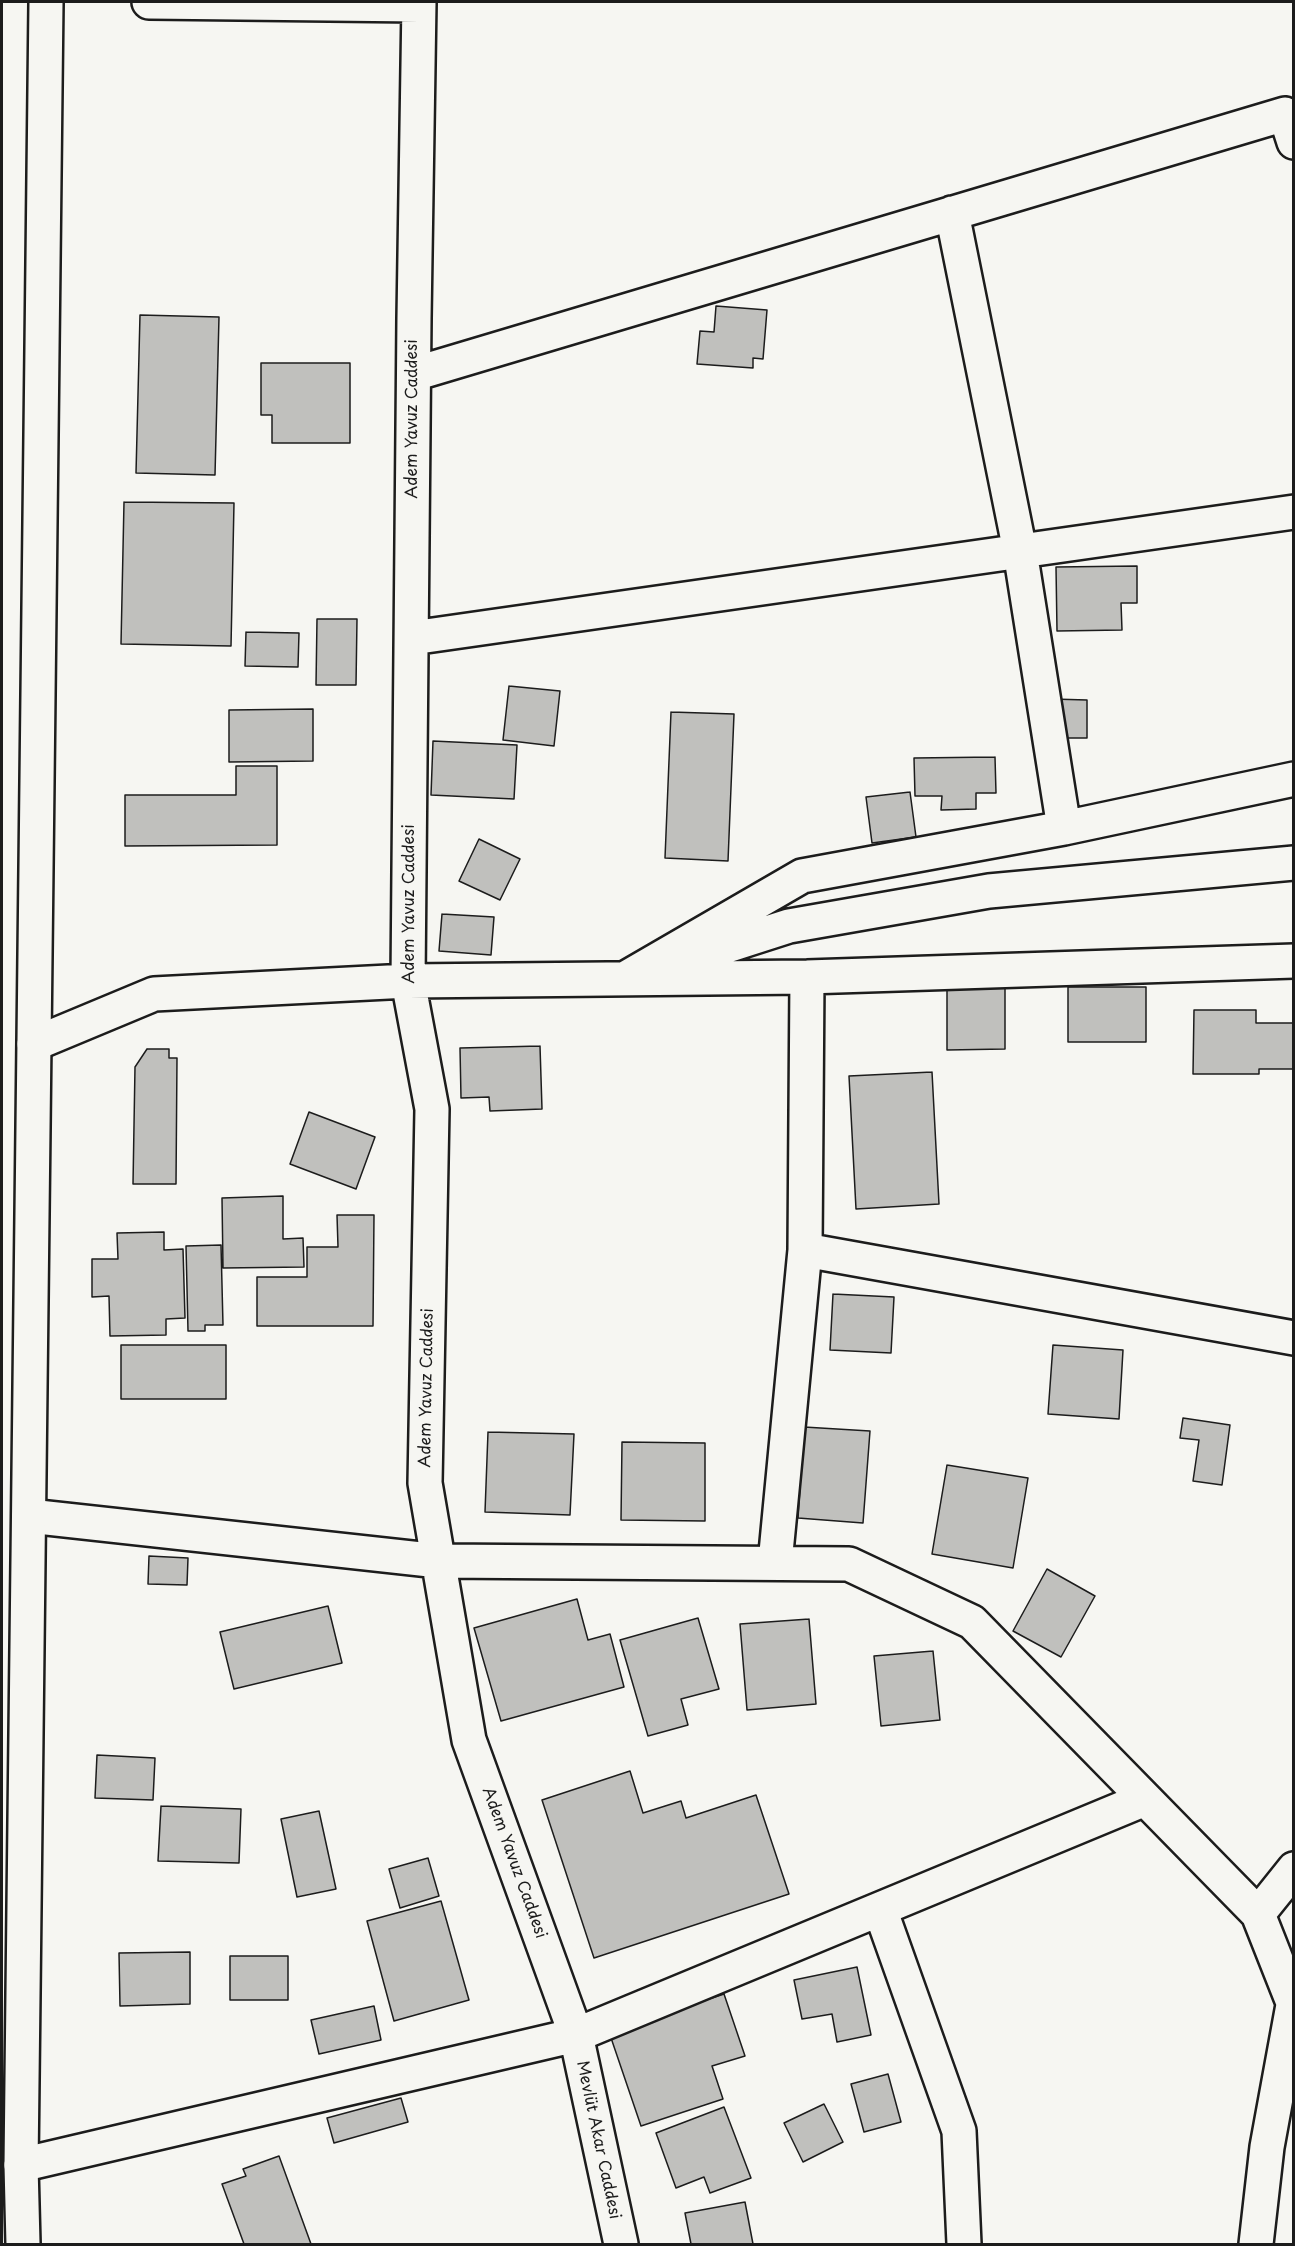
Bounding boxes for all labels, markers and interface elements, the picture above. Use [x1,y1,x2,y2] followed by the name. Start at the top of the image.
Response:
[403,339,423,499] street label: Adem Yavuz Caddesi
[400,824,420,984] street label: Adem Yavuz Caddesi
[416,1308,438,1468] street label: Adem Yavuz Caddesi
[478,1785,550,1941] street label: Adem Yavuz Caddesi
[572,2059,624,2221] street label: Mevlüt Akar Caddesi

